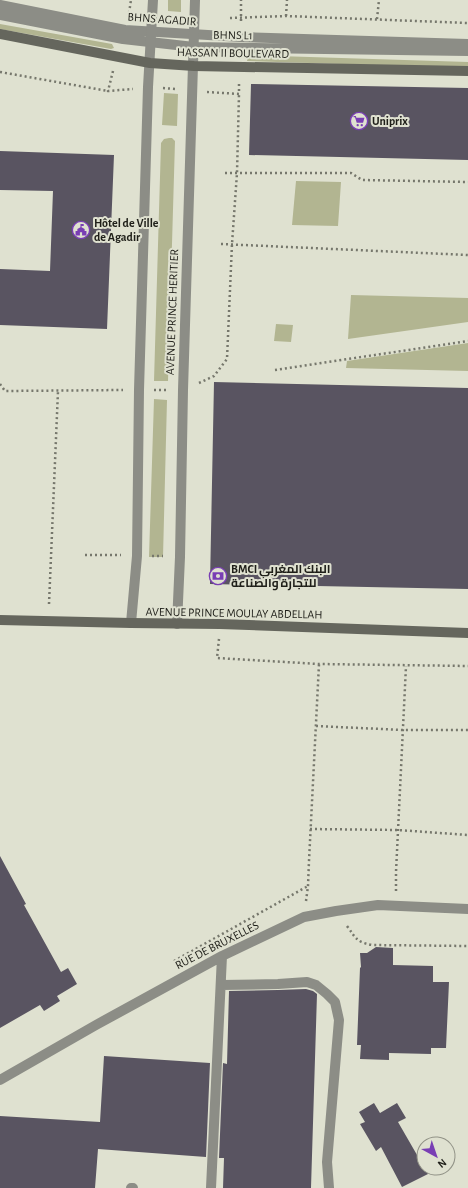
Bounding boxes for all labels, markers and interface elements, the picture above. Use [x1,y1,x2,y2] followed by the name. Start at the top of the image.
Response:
[127,11,197,27] street label: BHNS AGADIR
[213,29,253,41] street label: BHNS L1
[177,46,289,60] street label: HASSAN II BOULEVARD
[349,111,369,131] supermarket icon: Uniprix
[372,115,408,127] place label: Uniprix
[94,217,159,243] place label: Hôtel de Ville de Agadir
[71,220,91,240] public building icon: Hôtel de Ville de Agadir
[164,248,180,375] street label: AVENUE PRINCE HERITIER
[231,563,331,591] place label: BMCI البنك المغربي للتجارة والصناعة
[208,566,228,586] bank icon: BMCI البنك المغربي للتجارة والصناعة
[145,605,323,621] street label: AVENUE PRINCE MOULAY ABDELLAH
[173,919,261,971] street label: RUE DE BRUXELLES
[416,1136,456,1176] north arrow
[436,1157,449,1170] text: N

